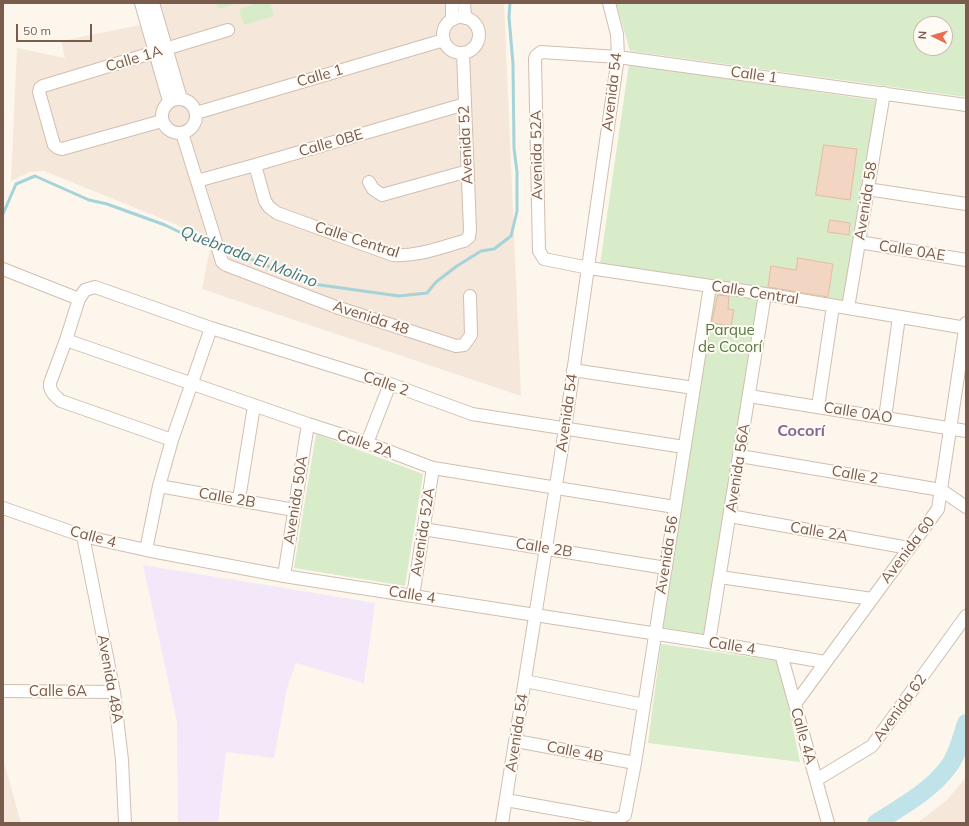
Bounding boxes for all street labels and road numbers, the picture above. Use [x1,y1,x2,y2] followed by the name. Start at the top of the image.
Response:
[104,42,164,76] street label: Calle 1A
[598,52,626,132] street label: Avenida 54
[295,61,345,91] street label: Calle 1
[729,63,779,87] street label: Calle 1
[455,105,477,185] street label: Avenida 52
[527,110,547,200] street label: Avenida 52A
[297,125,365,161] street label: Calle 0BE
[851,161,881,241] street label: Avenida 58
[312,218,402,262] street label: Calle Central
[877,237,947,265] street label: Calle 0AE
[710,277,800,309] street label: Calle Central
[331,297,411,339] street label: Avenida 48
[361,368,411,400] street label: Calle 2
[553,373,581,453] street label: Avenida 54
[822,399,894,427] street label: Calle 0AO
[722,422,754,514] street label: Avenida 56A
[335,426,395,462] street label: Calle 2A
[280,454,312,546] street label: Avenida 50A
[830,462,880,488] street label: Calle 2
[197,484,257,512] street label: Calle 2B
[407,486,439,578] street label: Avenida 52A
[877,513,939,587] street label: Avenida 60
[652,515,682,595] street label: Avenida 56
[789,518,849,546] street label: Calle 2A
[68,522,118,552] street label: Calle 4
[514,535,574,561] street label: Calle 2B
[387,582,437,608] street label: Calle 4
[93,633,127,725] street label: Avenida 48A
[707,633,757,659] street label: Calle 4
[870,671,930,745] street label: Avenida 62
[29,682,87,700] street label: Calle 6A
[502,693,532,773] street label: Avenida 54
[786,706,820,766] street label: Calle 4A
[545,738,605,766] street label: Calle 4B

